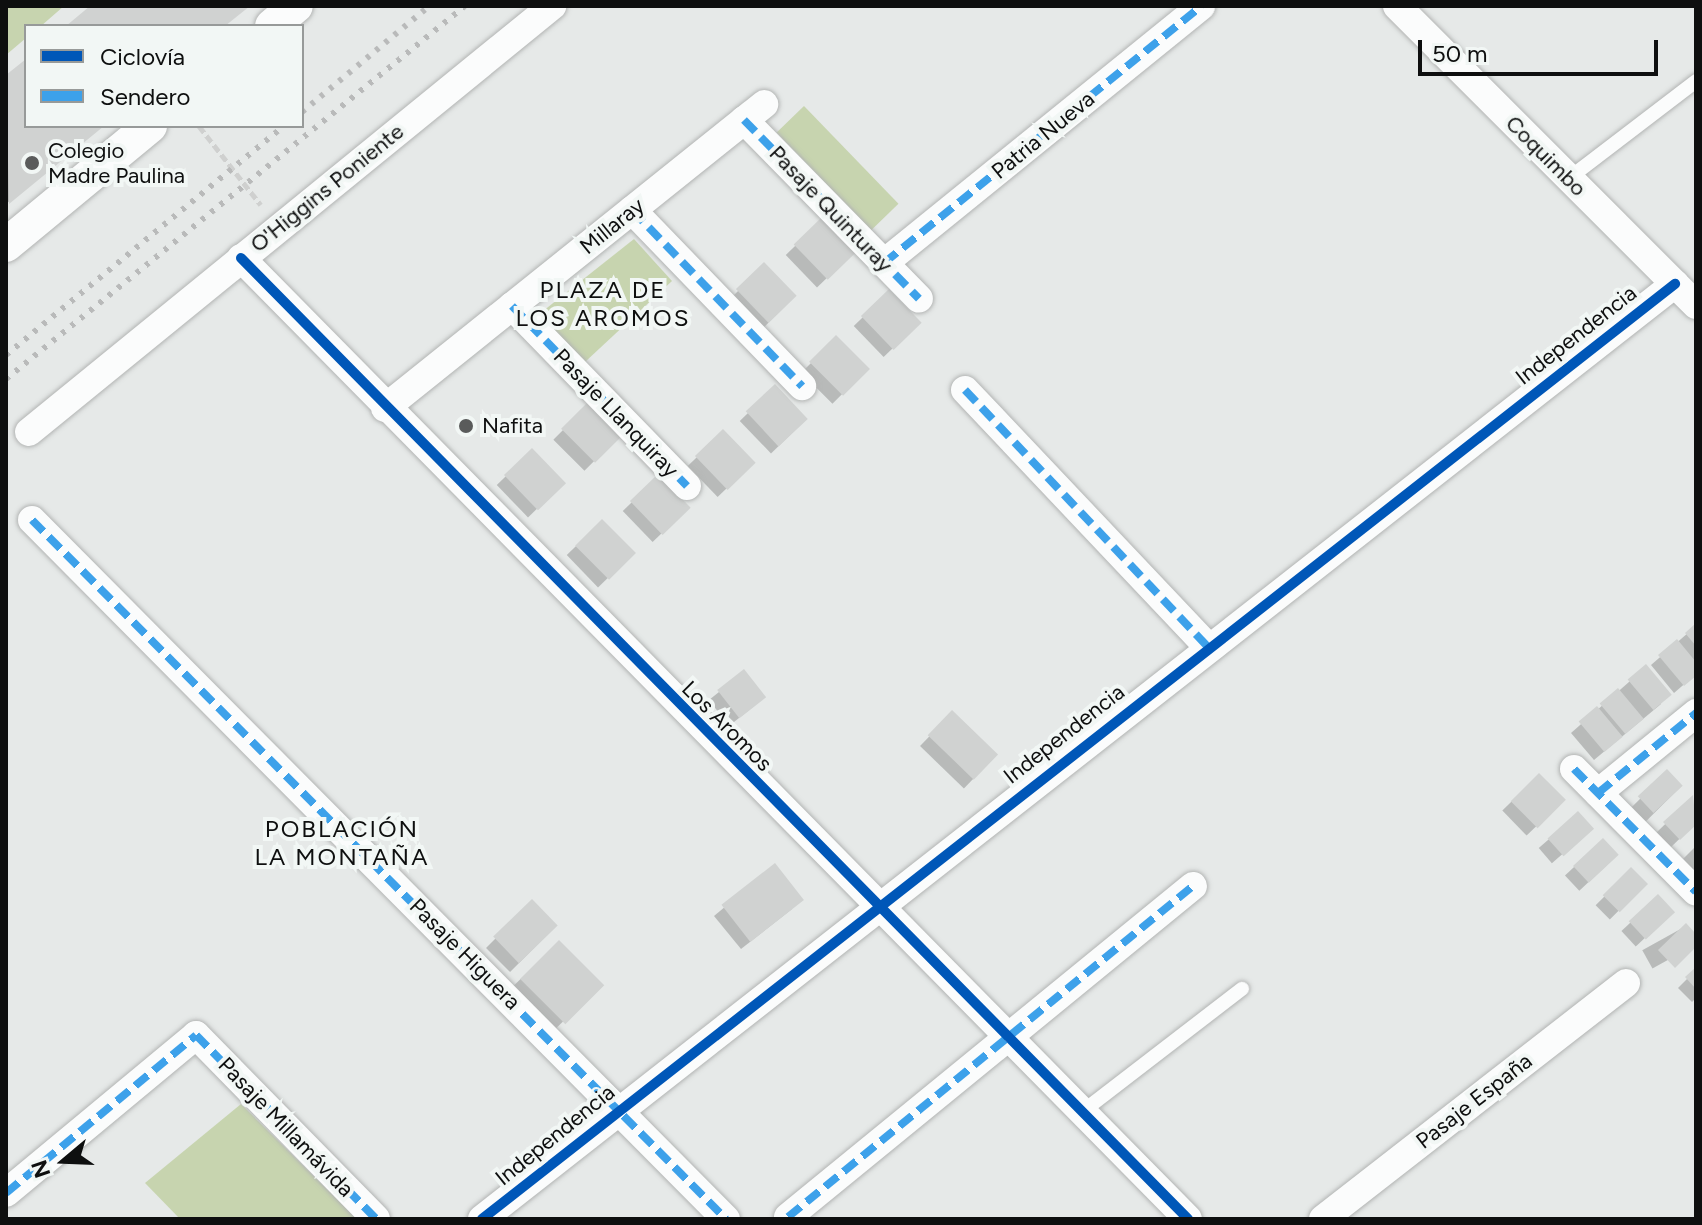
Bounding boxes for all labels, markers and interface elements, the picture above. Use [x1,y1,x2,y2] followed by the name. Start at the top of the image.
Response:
[24,24,304,128] legend
[1422,24,1662,74] scale bar
[1432,39,1488,68] text: 50 m
[100,42,185,71] text: Ciclovía
[100,82,190,111] text: Sendero
[986,86,1100,184] street label: Patria Nueva
[1500,110,1592,202] street label: Coquimbo
[245,118,409,258] street label: O'Higgins Poniente
[48,137,185,188] place label: Colegio Madre Paulina
[764,140,898,278] street label: Pasaje Quinturay
[23,154,41,172] marker: Colegio Madre Paulina
[575,192,649,260] street label: Millaray
[516,276,690,332] district label: PLAZA DE LOS AROMOS
[1510,280,1642,390] street label: Independencia
[548,343,684,483] street label: Pasaje Llanquiray
[482,413,543,439] place label: Nafita
[457,417,475,435] marker: Nafita
[676,675,778,777] street label: Los Aromos
[998,679,1130,789] street label: Independencia
[255,815,429,871] district label: POBLACIÓN LA MONTAÑA
[404,893,526,1015] street label: Pasaje Higuera
[1411,1048,1537,1154] street label: Pasaje España
[213,1052,359,1202] street label: Pasaje Millamávida
[490,1079,620,1191] street label: Independencia
[24,1121,104,1201] north arrow
[25,1157,56,1181] text: N

